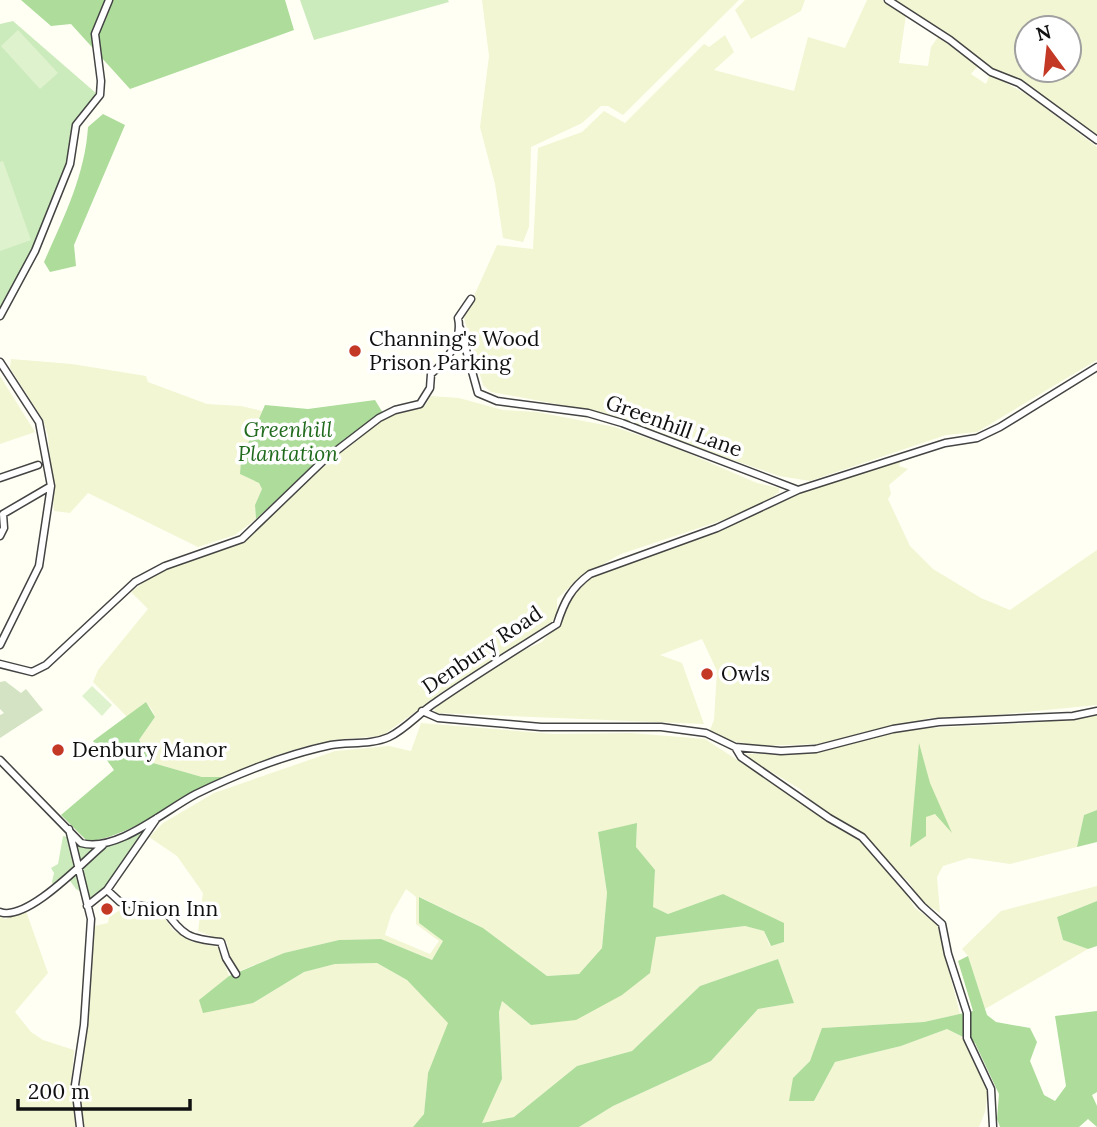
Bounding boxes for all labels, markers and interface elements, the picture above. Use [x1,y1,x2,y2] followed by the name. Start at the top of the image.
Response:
[1013,14,1083,84] north arrow
[1033,19,1054,46] text: N
[369,325,540,376] place label: Channing's Wood Prison Parking
[347,343,363,359] marker: Channing's Wood Prison Parking
[602,388,746,463] street label: Greenhill Lane
[238,416,338,467] park label: Greenhill Plantation
[416,599,547,700] street label: Denbury Road
[721,660,770,687] place label: Owls
[699,666,715,682] marker: Owls
[72,736,227,763] place label: Denbury Manor
[50,742,66,758] marker: Denbury Manor
[121,895,219,922] place label: Union Inn
[99,901,115,917] marker: Union Inn
[18,1068,189,1112] scale bar
[28,1078,90,1105] text: 200 m

